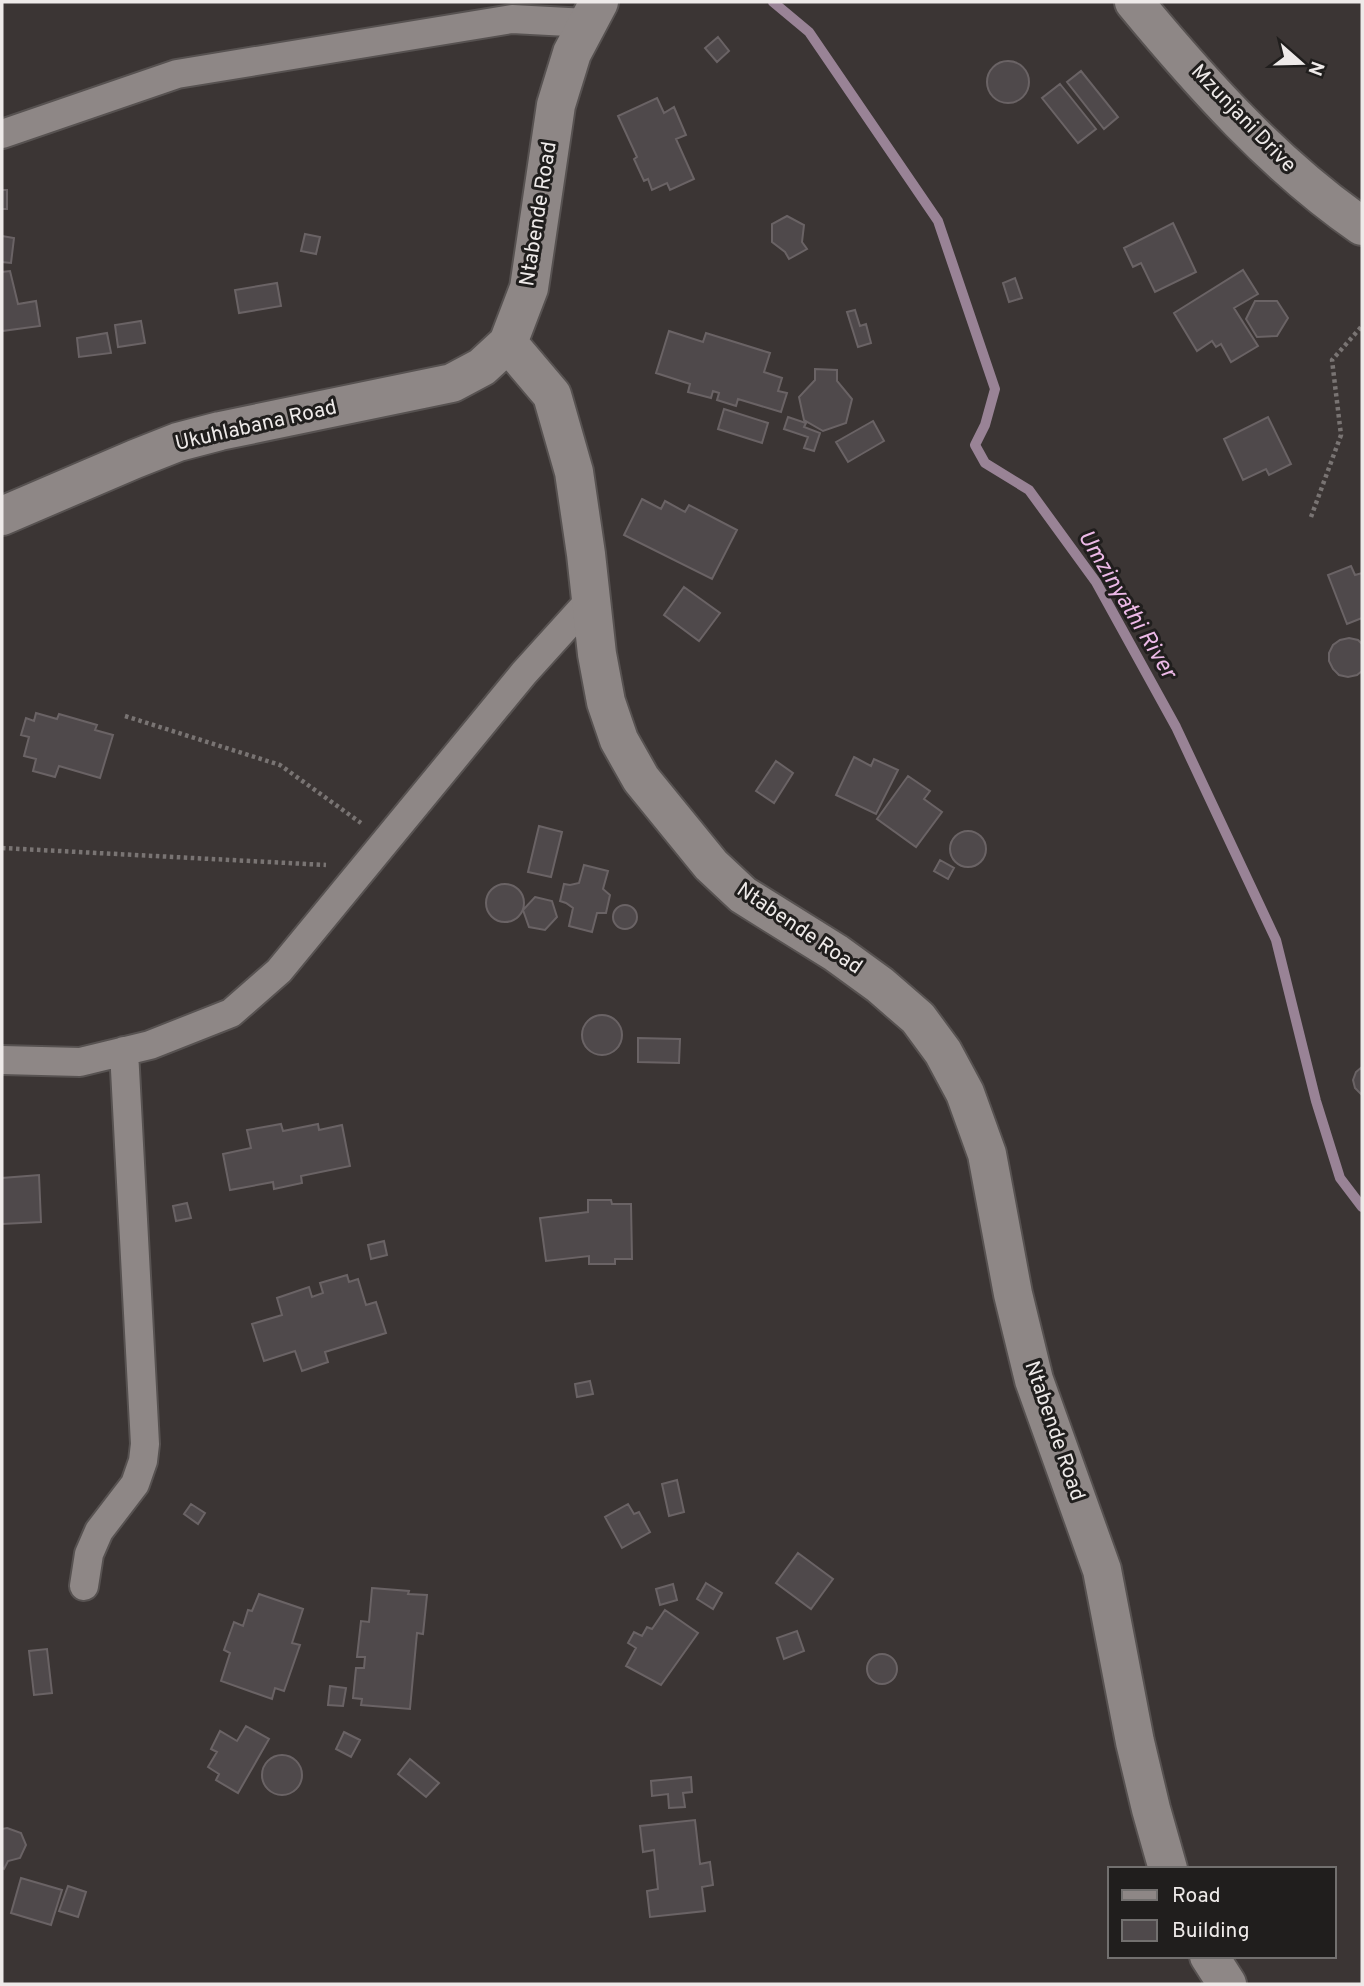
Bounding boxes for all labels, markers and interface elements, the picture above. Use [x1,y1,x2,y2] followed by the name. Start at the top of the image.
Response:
[1266,28,1336,98] north arrow
[1301,58,1329,79] text: N
[1185,59,1301,179] street label: Mzunjani Drive
[514,140,564,288] street label: Ntabende Road
[172,394,340,458] street label: Ukuhlabana Road
[1070,525,1183,687] water label: Umzinyathi River
[731,877,867,981] street label: Ntabende Road
[1017,1358,1091,1504] street label: Ntabende Road
[1108,1867,1336,1958] legend
[1172,1883,1221,1910] text: Road
[1172,1918,1250,1945] text: Building

